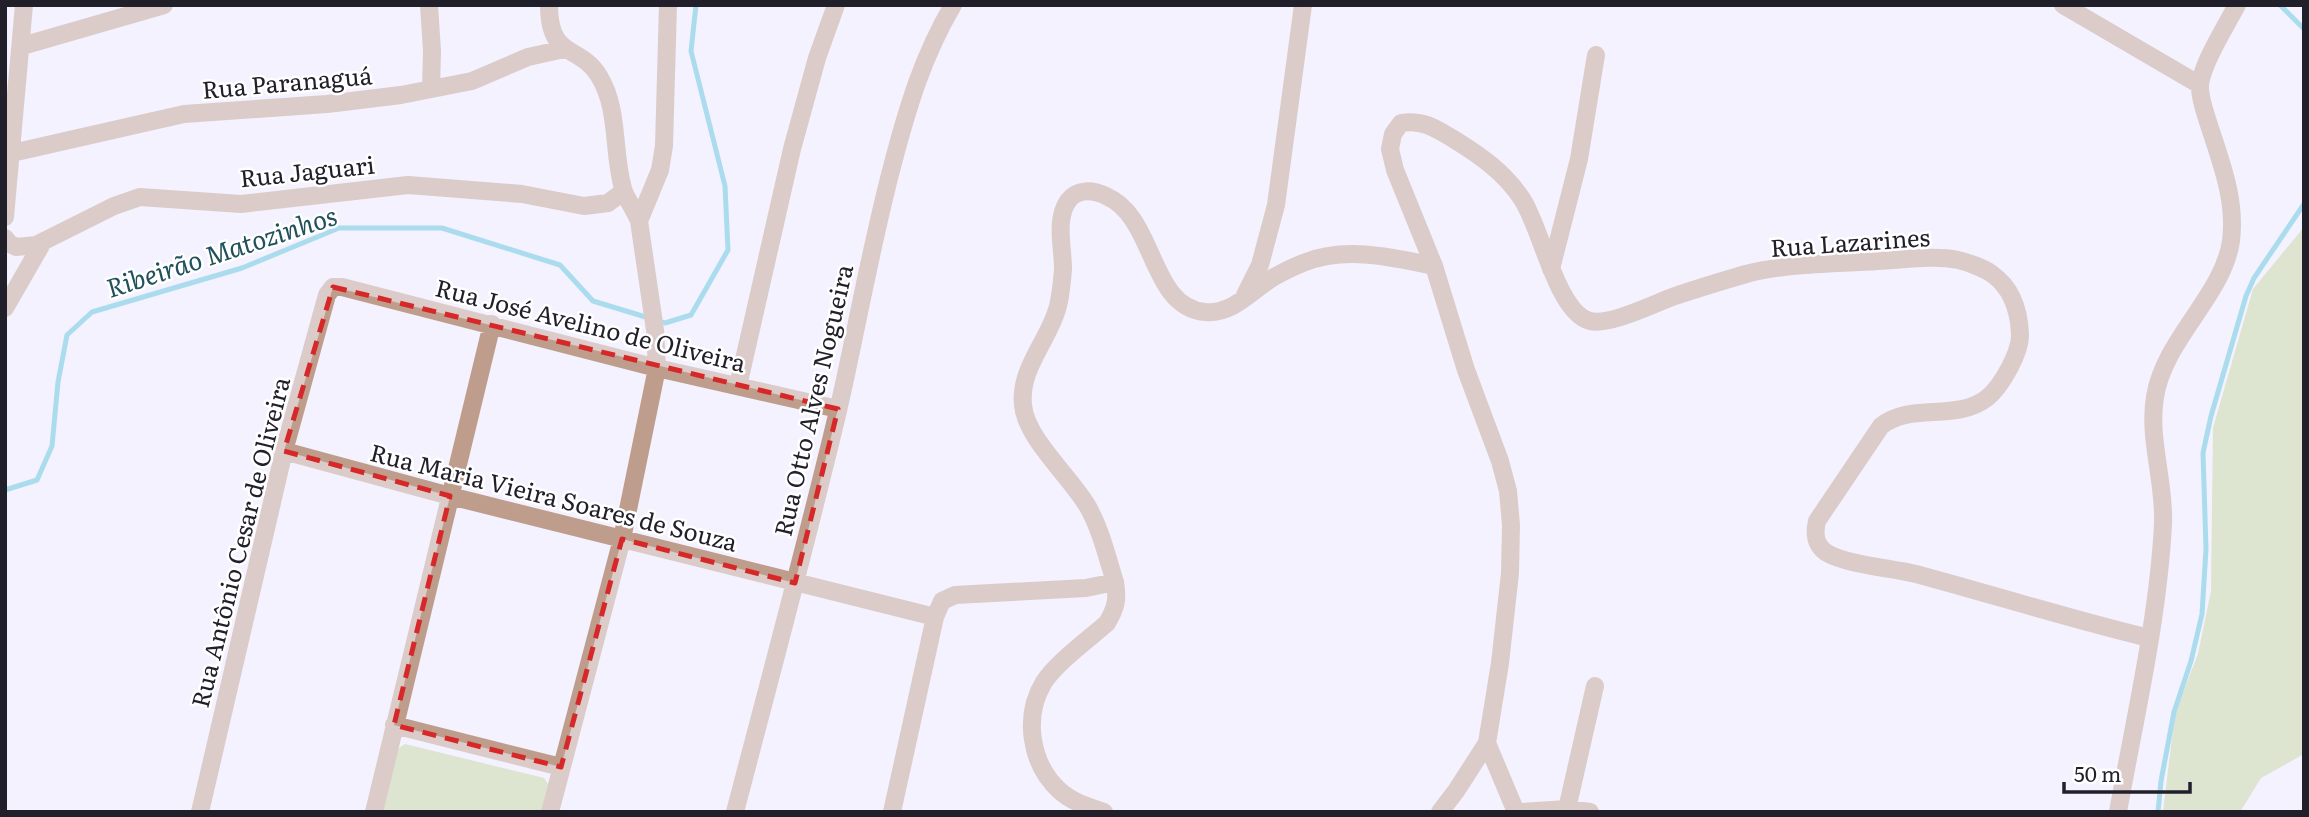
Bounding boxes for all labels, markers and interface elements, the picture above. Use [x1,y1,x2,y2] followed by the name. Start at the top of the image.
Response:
[200,56,374,106] street label: Rua Paranaguá
[238,146,376,194] street label: Rua Jaguari
[100,194,342,306] water label: Ribeirão Matozinhos
[1769,218,1931,264] street label: Rua Lazarines
[764,261,860,539] street label: Rua Otto Alves Nogueira
[432,268,750,380] street label: Rua José Avelino de Oliveira
[181,373,297,711] street label: Rua Antônio Cesar de Oliveira
[367,433,741,559] street label: Rua Maria Vieira Soares de Souza
[2064,750,2190,794] scale bar
[2074,757,2121,788] text: 50 m

